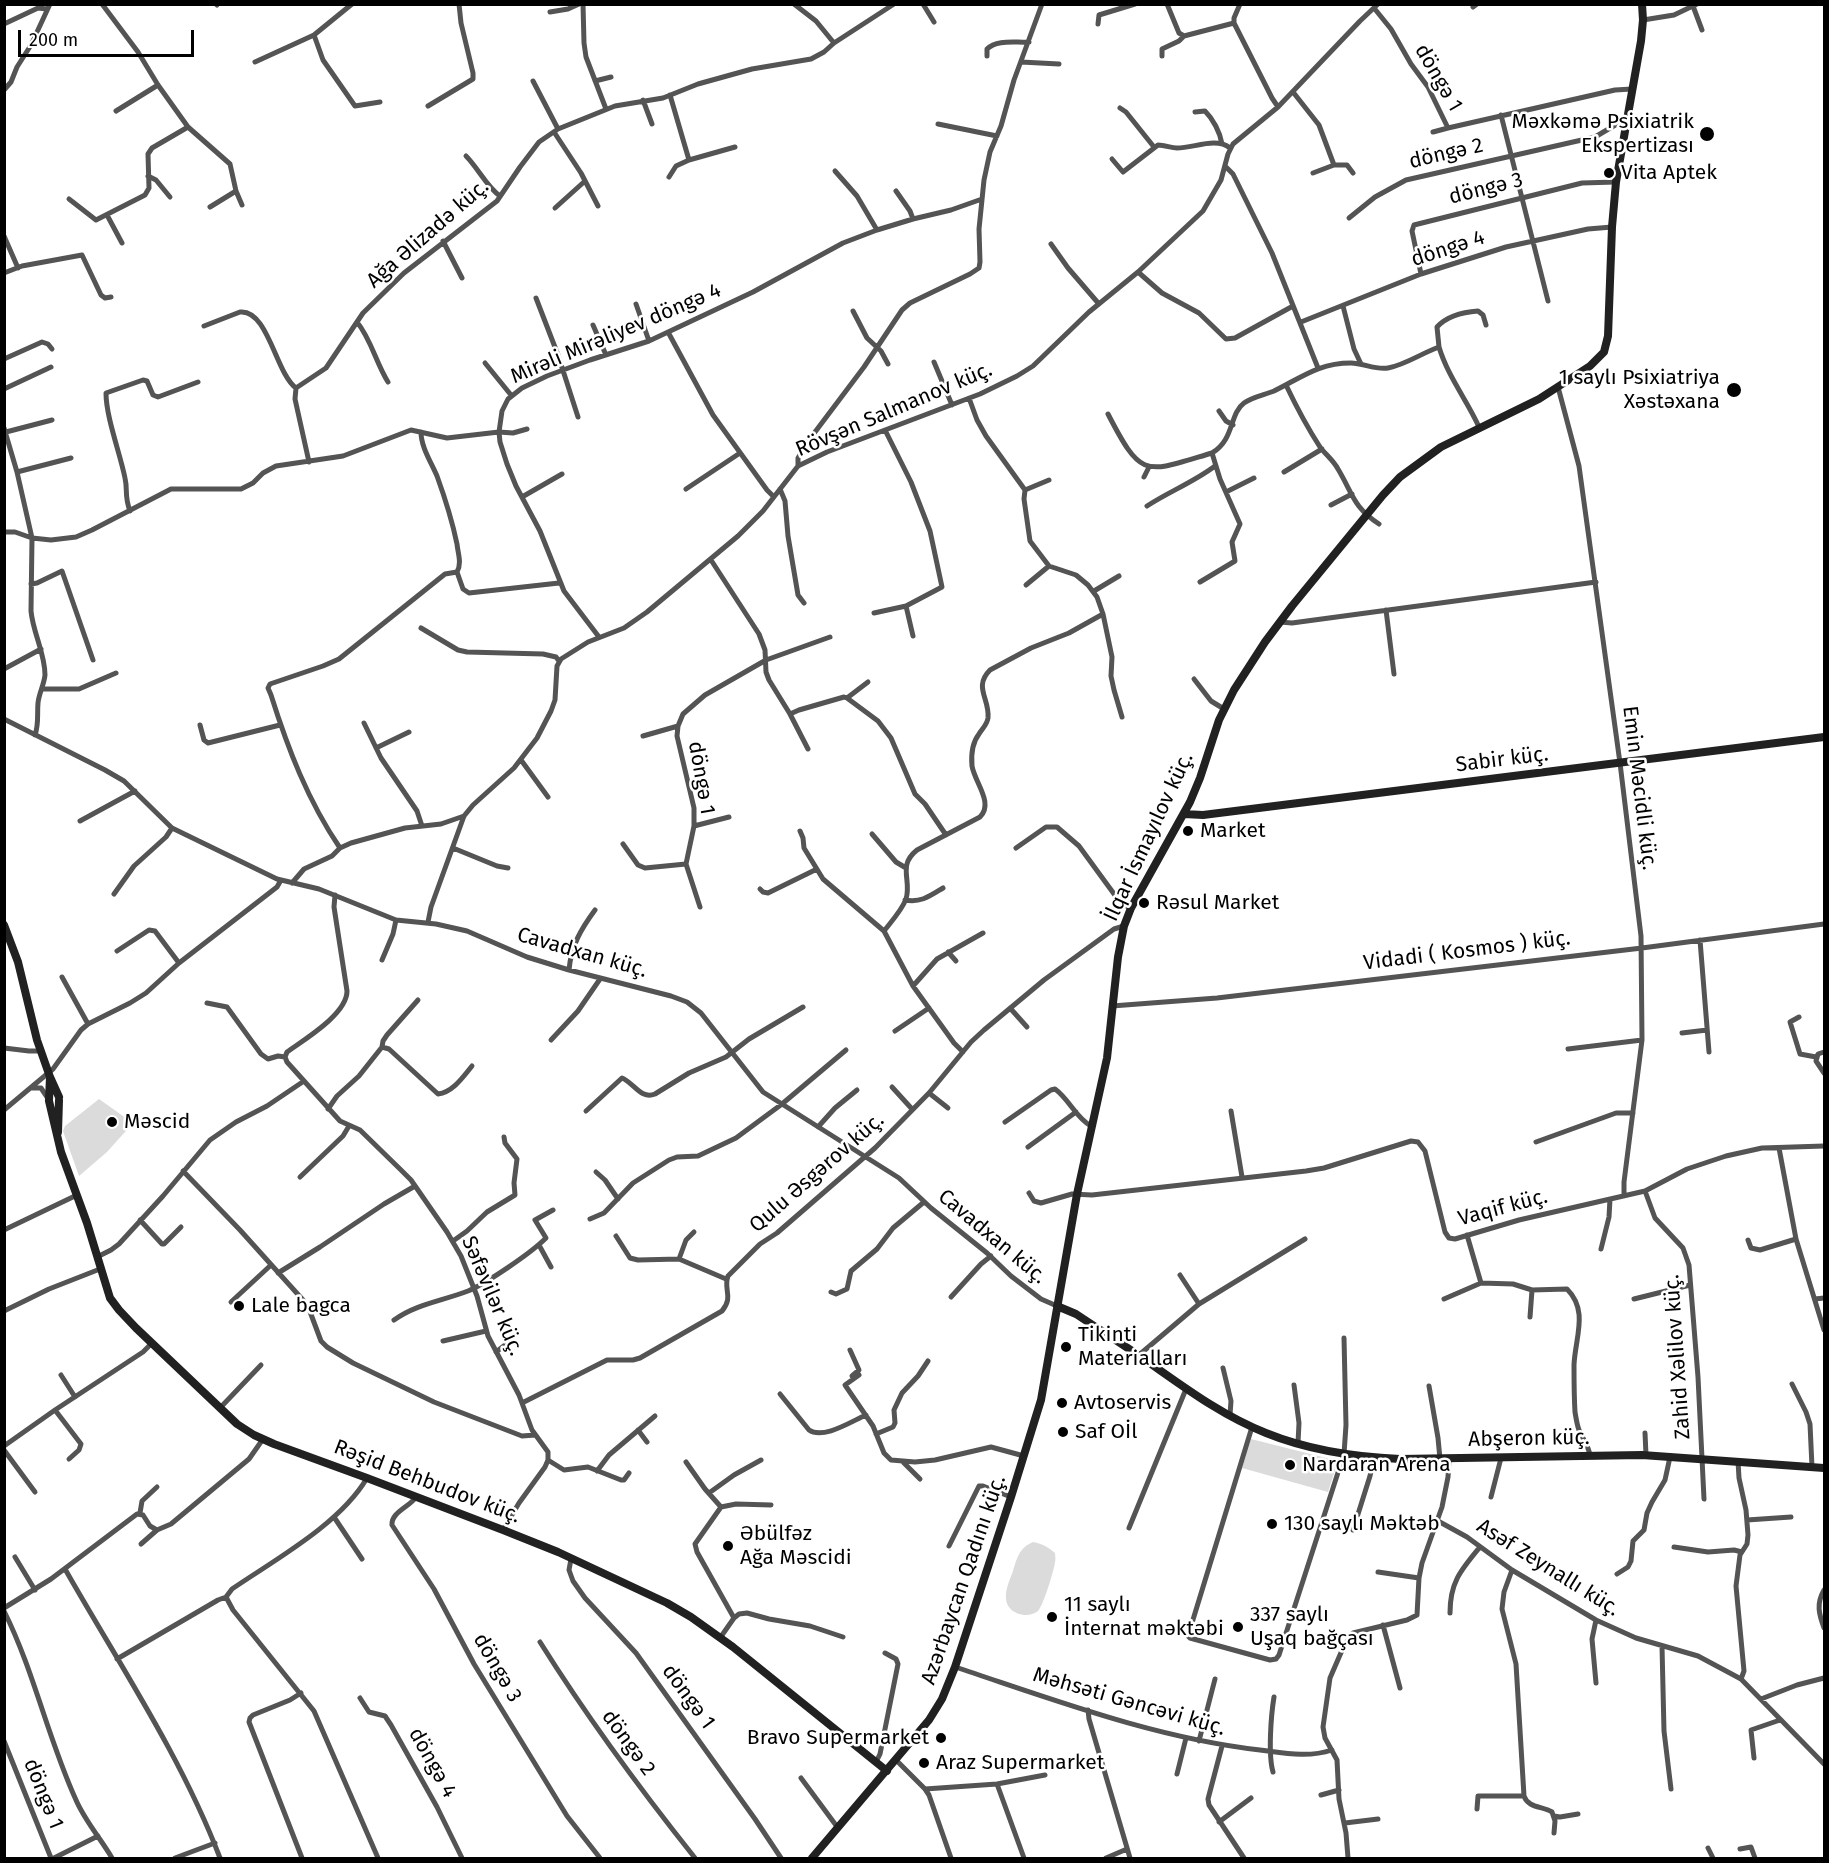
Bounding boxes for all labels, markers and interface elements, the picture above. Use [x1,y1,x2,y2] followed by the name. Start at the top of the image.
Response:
[21,18,196,56] scale bar
[29,29,78,51] text: 200 m
[1409,40,1467,116] street label: döngə 1
[1512,109,1694,159] place label: Məxkəmə Psixiatrik Ekspertizası
[1698,125,1716,143] marker: Məxkəmə Psixiatrik Ekspertizası
[1406,133,1486,175] street label: döngə 2
[1621,160,1717,186] place label: Vita Aptek
[1602,166,1616,180] marker: Vita Aptek
[1446,168,1526,210] street label: döngə 3
[362,174,494,294] street label: Ağa Əlizadə küç.
[1408,225,1488,273] street label: döngə 4
[507,278,725,390] street label: Mirəli Mirəliyev döngə 4
[792,357,996,463] street label: Rövşən Salmanov küç.
[1559,365,1720,415] place label: 1 saylı Psixiatriya Xəstəxana
[1725,381,1743,399] marker: 1 saylı Psixiatriya Xəstəxana
[1616,705,1662,871] street label: Emin Məcidli küç.
[682,739,720,817] street label: döngə 1
[1454,742,1550,778] street label: Sabir küç.
[1099,749,1199,925] street label: İlqar İsmayılov küç.
[1200,818,1265,844] place label: Market
[1181,824,1195,838] marker: Market
[1156,890,1279,916] place label: Rəsul Market
[1137,896,1151,910] marker: Rəsul Market
[514,922,650,984] street label: Cavadxan küç.
[1362,926,1572,976] street label: Vidadi ( Kosmos ) küç.
[745,1108,889,1238] street label: Qulu Əsgərov küç.
[124,1109,190,1135] place label: Məscid
[105,1115,119,1129] marker: Məscid
[933,1184,1051,1290] street label: Cavadxan küç.
[1456,1184,1550,1232] street label: Vaqif küç.
[456,1233,528,1359] street label: Səfəvilər küç.
[1660,1274,1696,1440] street label: Zahid Xəlilov küç.
[251,1293,351,1319] place label: Lale bagca
[232,1299,246,1313] marker: Lale bagca
[1078,1322,1187,1372] place label: Tikinti Materialları
[1059,1340,1073,1354] marker: Tikinti Materialları
[1074,1390,1171,1416] place label: Avtoservis
[1055,1396,1069,1410] marker: Avtoservis
[1075,1419,1137,1445] place label: Saf Oİl
[1056,1425,1070,1439] marker: Saf Oİl
[1468,1425,1590,1453] street label: Abşeron küç.
[330,1435,524,1529] street label: Rəşid Behbudov küç.
[1302,1452,1451,1478] place label: Nardaran Arena
[1283,1458,1297,1472] marker: Nardaran Arena
[916,1472,1012,1688] street label: Azərbaycan Qadını küç.
[1284,1511,1440,1537] place label: 130 saylı Məktəb
[1472,1514,1624,1622] street label: Asəf Zeynallı küç.
[1265,1517,1279,1531] marker: 130 saylı Məktəb
[740,1521,852,1571] place label: Əbülfəz Ağa Məscidi
[721,1539,735,1553] marker: Əbülfəz Ağa Məscidi
[1064,1592,1224,1642] place label: 11 saylı İnternat məktəbi
[1250,1602,1374,1652] place label: 337 saylı Uşaq bağçası
[1045,1610,1059,1624] marker: 11 saylı İnternat məktəbi
[1231,1620,1245,1634] marker: 337 saylı Uşaq bağçası
[467,1629,527,1707] street label: döngə 3
[656,1660,720,1734] street label: döngə 1
[1030,1662,1228,1742] street label: Məhsəti Gəncəvi küç.
[596,1705,660,1781] street label: döngə 2
[403,1724,461,1802] street label: döngə 4
[747,1725,929,1751] place label: Bravo Supermarket
[934,1731,948,1745] marker: Bravo Supermarket
[936,1750,1104,1776] place label: Araz Supermarket
[17,1755,69,1833] street label: döngə 1
[917,1756,931,1770] marker: Araz Supermarket

